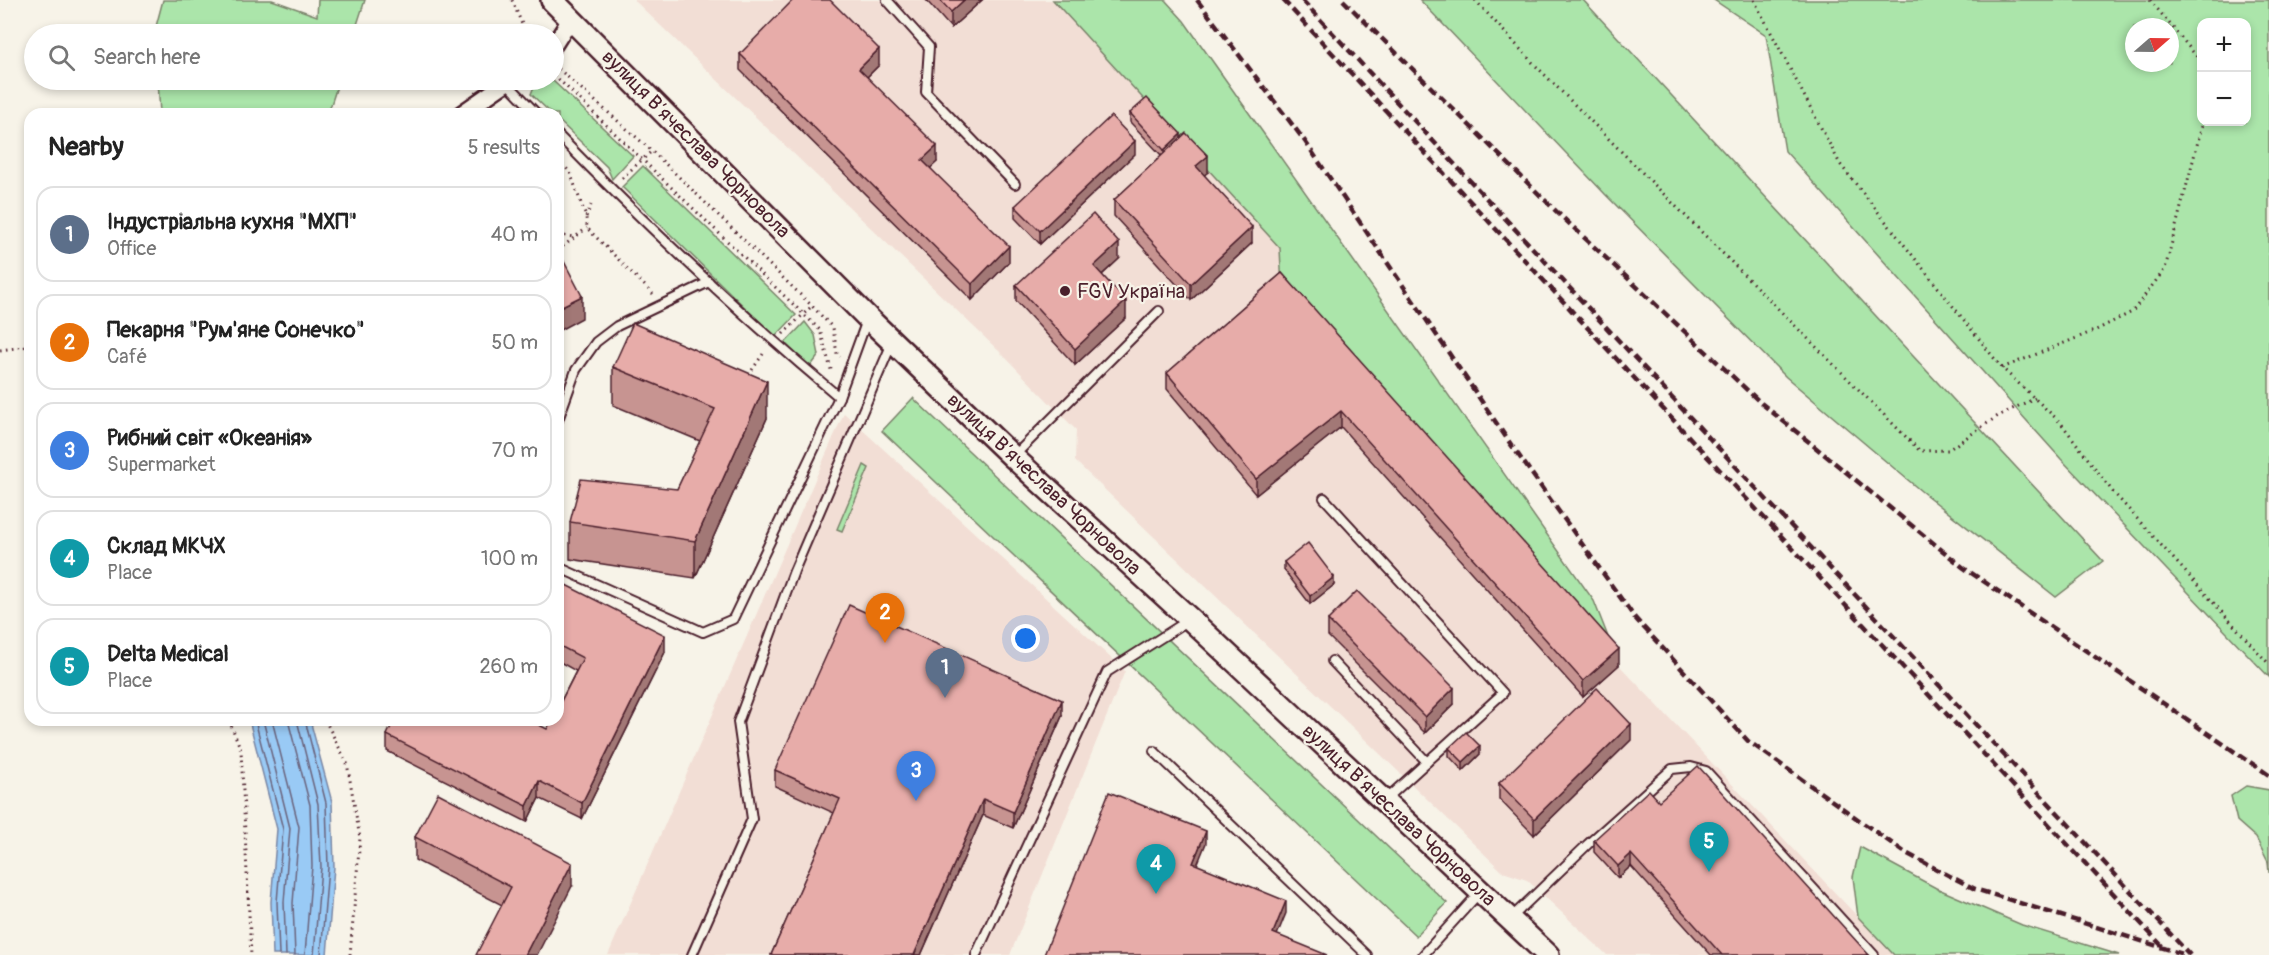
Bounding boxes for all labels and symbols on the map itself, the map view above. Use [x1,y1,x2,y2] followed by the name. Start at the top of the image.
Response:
[2125,18,2179,72] north arrow
[597,45,795,243] street label: вулиця Вʼячеслава Чорновола
[1077,279,1185,304] place label: FGV Україна
[1058,284,1072,298] marker: FGV Україна
[942,387,1146,581] street label: вулиця Вʼячеслава Чорновола
[866,594,904,643] pin: 2
[1011,624,1040,653] your location
[926,648,964,698] pin: 1
[1297,718,1501,912] street label: вулиця Вʼячеслава Чорновола
[896,752,936,801] pin: 3
[1690,822,1728,872] pin: 5
[1136,844,1176,894] pin: 4

